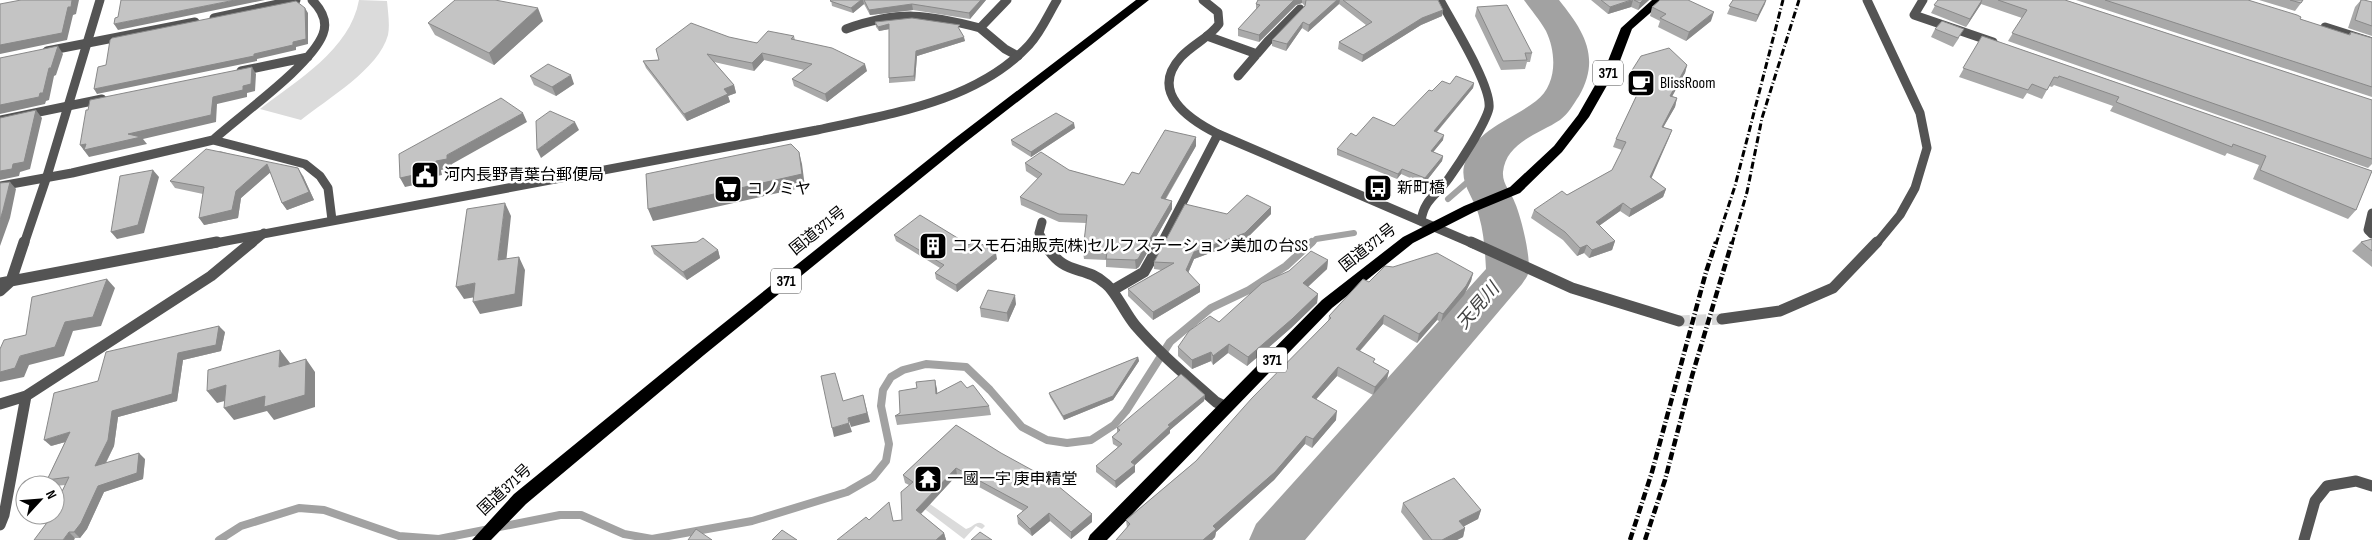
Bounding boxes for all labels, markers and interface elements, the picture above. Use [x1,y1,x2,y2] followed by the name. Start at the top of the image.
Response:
[1593,60,1623,86] road number: 371
[1626,68,1656,98] cafe icon: BlissRoom
[1660,74,1715,93] place label: BlissRoom
[410,160,440,190] public building icon: 河内長野青葉台郵便局
[444,166,604,185] place label: 河内長野青葉台郵便局
[1363,173,1393,203] bus stop icon: 新町橋
[713,174,743,204] supermarket icon: コノミヤ
[1397,179,1445,198] place label: 新町橋
[747,180,811,199] place label: コノミヤ
[786,203,850,259] street label: 国道371号
[1336,220,1400,276] street label: 国道371号
[918,231,948,261] building icon: コスモ石油販売(株)セルフステーション美加の台SS
[952,237,1308,256] place label: コスモ石油販売(株)セルフステーション美加の台SS
[771,268,801,294] road number: 371
[1452,277,1505,333] water label: 天見川
[1257,348,1287,372] road number: 371
[474,460,536,520] street label: 国道371号
[913,464,943,494] temple icon: 一國一宇 庚申精堂
[947,470,1078,489] place label: 一國一宇 庚申精堂
[15,475,65,525] north arrow
[42,487,61,502] text: N

